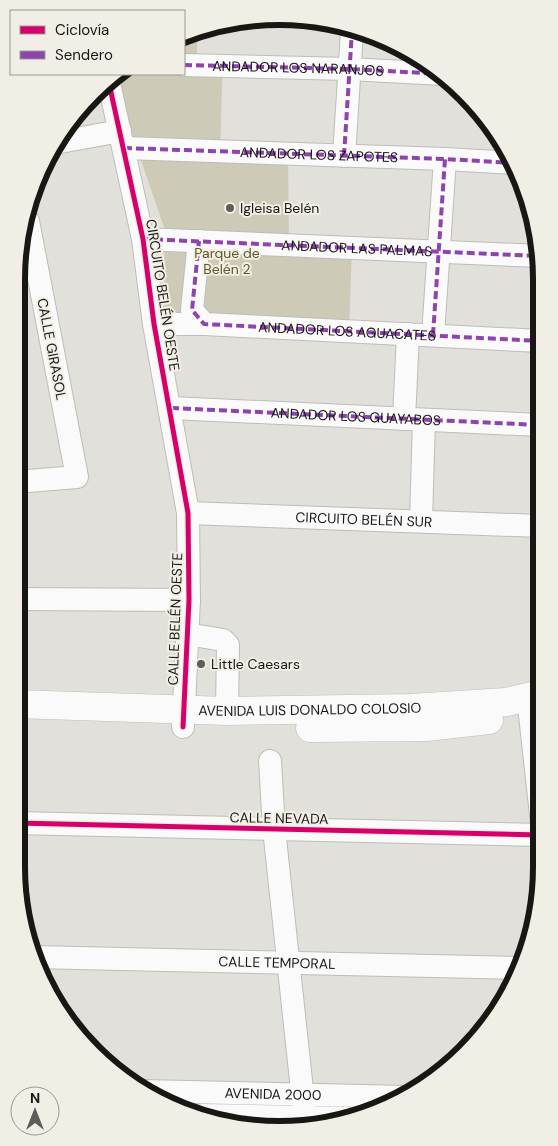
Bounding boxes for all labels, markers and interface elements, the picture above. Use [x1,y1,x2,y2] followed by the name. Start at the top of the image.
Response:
[10,10,185,75] legend
[55,20,109,40] text: Ciclovía
[55,45,113,65] text: Sendero
[212,57,384,80] street label: ANDADOR LOS NARANJOS
[240,143,398,166] street label: ANDADOR LOS ZAPOTES
[240,199,319,217] place label: Igleisa Belén
[224,202,236,214] marker: Igleisa Belén
[142,218,184,372] street label: CIRCUITO BELÉN OESTE
[281,236,433,260] street label: ANDADOR LAS PALMAS
[194,244,260,278] park label: Parque de Belén 2
[33,297,71,401] street label: CALLE GIRASOL
[258,318,436,345] street label: ANDADOR LOS AGUACATES
[270,404,441,429] street label: ANDADOR LOS GUAYABOS
[295,508,433,531] street label: CIRCUITO BELÉN SUR
[164,552,186,686] street label: CALLE BELÉN OESTE
[211,655,300,673] place label: Little Caesars
[195,658,207,670] marker: Little Caesars
[198,698,422,720] street label: AVENIDA LUIS DONALDO COLOSIO
[230,808,328,828] street label: CALLE NEVADA
[218,952,336,973] street label: CALLE TEMPORAL
[224,1084,322,1104] street label: AVENIDA 2000
[10,1086,60,1136] north arrow
[30,1089,40,1107] text: N

